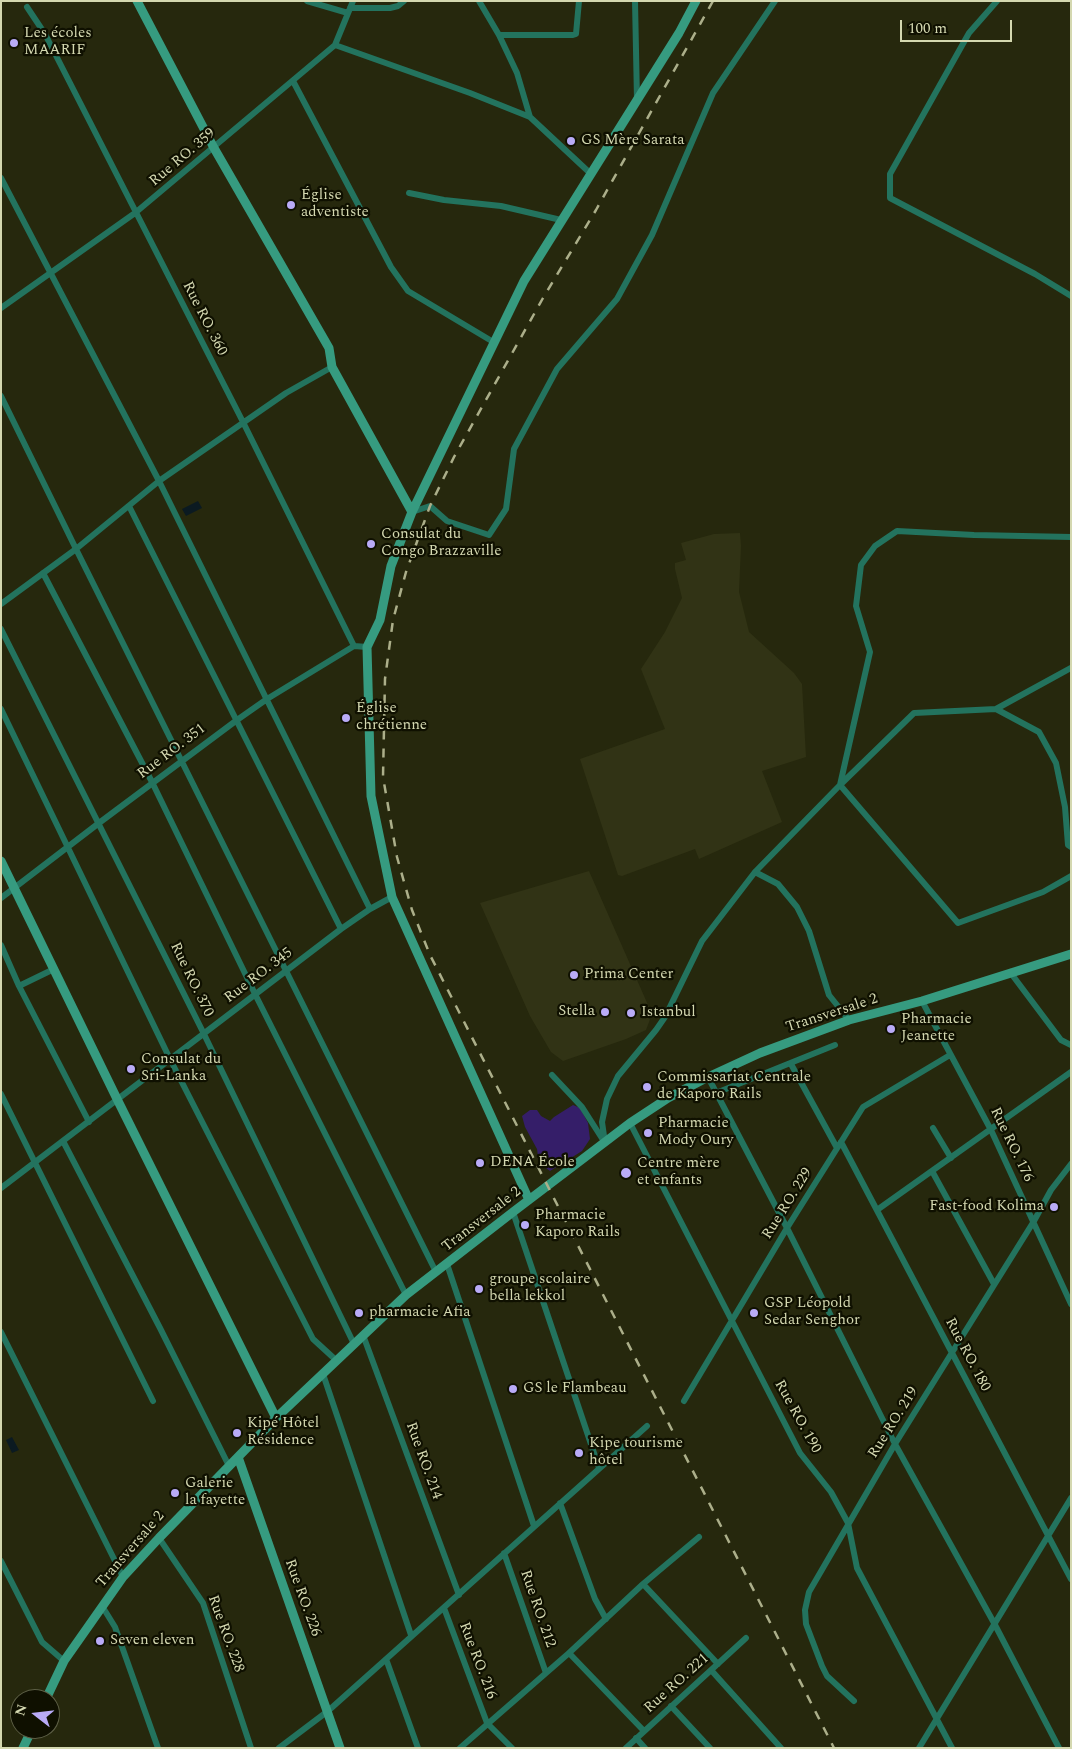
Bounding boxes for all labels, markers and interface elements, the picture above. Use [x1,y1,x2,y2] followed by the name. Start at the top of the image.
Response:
[902,10,1014,42] scale bar
[908,17,947,40] text: 100 m
[24,25,92,60] place label: Les écoles MAARIF
[8,37,20,49] marker: Les écoles MAARIF
[146,125,220,191] street label: Rue RO. 359
[581,132,685,150] place label: GS Mère Sarata
[565,135,577,147] marker: GS Mère Sarata
[301,187,369,222] place label: Église adventiste
[285,199,297,211] marker: Église adventiste
[178,279,230,359] street label: Rue RO. 360
[381,526,501,561] place label: Consulat du Congo Brazzaville
[365,538,377,550] marker: Consulat du Congo Brazzaville
[356,700,427,735] place label: Église chrétienne
[340,712,352,724] marker: Église chrétienne
[134,721,210,783] street label: Rue RO. 351
[165,940,217,1020] street label: Rue RO. 370
[221,945,297,1007] street label: Rue RO. 345
[584,966,673,984] place label: Prima Center
[568,969,580,981] marker: Prima Center
[784,991,880,1037] street label: Transversale 2
[558,1003,595,1021] place label: Stella
[641,1004,696,1022] place label: Istanbul
[599,1006,611,1018] marker: Stella
[625,1007,637,1019] marker: Istanbul
[901,1011,972,1046] place label: Pharmacie Jeanette
[885,1023,897,1035] marker: Pharmacie Jeanette
[141,1051,221,1086] place label: Consulat du Sri-Lanka
[125,1063,137,1075] marker: Consulat du Sri-Lanka
[657,1069,811,1104] place label: Commissariat Centrale de Kaporo Rails
[641,1081,653,1093] marker: Commissariat Centrale de Kaporo Rails
[985,1105,1037,1185] street label: Rue RO. 176
[658,1115,734,1150] place label: Pharmacie Mody Oury
[642,1127,654,1139] marker: Pharmacie Mody Oury
[490,1154,575,1172] place label: DENA École
[637,1155,720,1190] place label: Centre mère et enfants
[474,1157,486,1169] marker: DENA École
[759,1165,817,1243] street label: Rue RO. 229
[619,1166,633,1180] marker: Centre mère et enfants
[439,1184,525,1256] street label: Transversale 2
[929,1198,1044,1216] place label: Fast-food Kolima
[1048,1201,1060,1213] marker: Fast-food Kolima
[535,1207,620,1242] place label: Pharmacie Kaporo Rails
[519,1219,531,1231] marker: Pharmacie Kaporo Rails
[489,1271,591,1306] place label: groupe scolaire bella lekkol
[473,1283,485,1295] marker: groupe scolaire bella lekkol
[764,1295,860,1330] place label: GSP Léopold Sedar Senghor
[369,1304,471,1322] place label: pharmacie Afia
[353,1307,365,1319] marker: pharmacie Afia
[748,1307,760,1319] marker: GSP Léopold Sedar Senghor
[940,1315,994,1395] street label: Rue RO. 180
[770,1377,824,1457] street label: Rue RO. 190
[523,1380,627,1398] place label: GS le Flambeau
[507,1383,519,1395] marker: GS le Flambeau
[865,1384,923,1462] street label: Rue RO. 219
[247,1415,319,1450] place label: Kipé Hôtel Résidence
[401,1420,445,1502] street label: Rue RO. 214
[231,1427,243,1439] marker: Kipé Hôtel Résidence
[589,1435,683,1470] place label: Kipe tourisme hôtel
[573,1447,585,1459] marker: Kipe tourisme hôtel
[185,1475,245,1510] place label: Galerie la fayette
[169,1487,181,1499] marker: Galerie la fayette
[93,1508,169,1592] street label: Transversale 2
[280,1557,324,1639] street label: Rue RO. 226
[515,1568,559,1650] street label: Rue RO. 212
[203,1593,247,1675] street label: Rue RO. 228
[454,1620,500,1702] street label: Rue RO. 216
[110,1632,195,1650] place label: Seven eleven
[94,1635,106,1647] marker: Seven eleven
[641,1650,713,1718] street label: Rue RO. 221
[10,1689,60,1739] north arrow
[9,1702,33,1718] text: N

